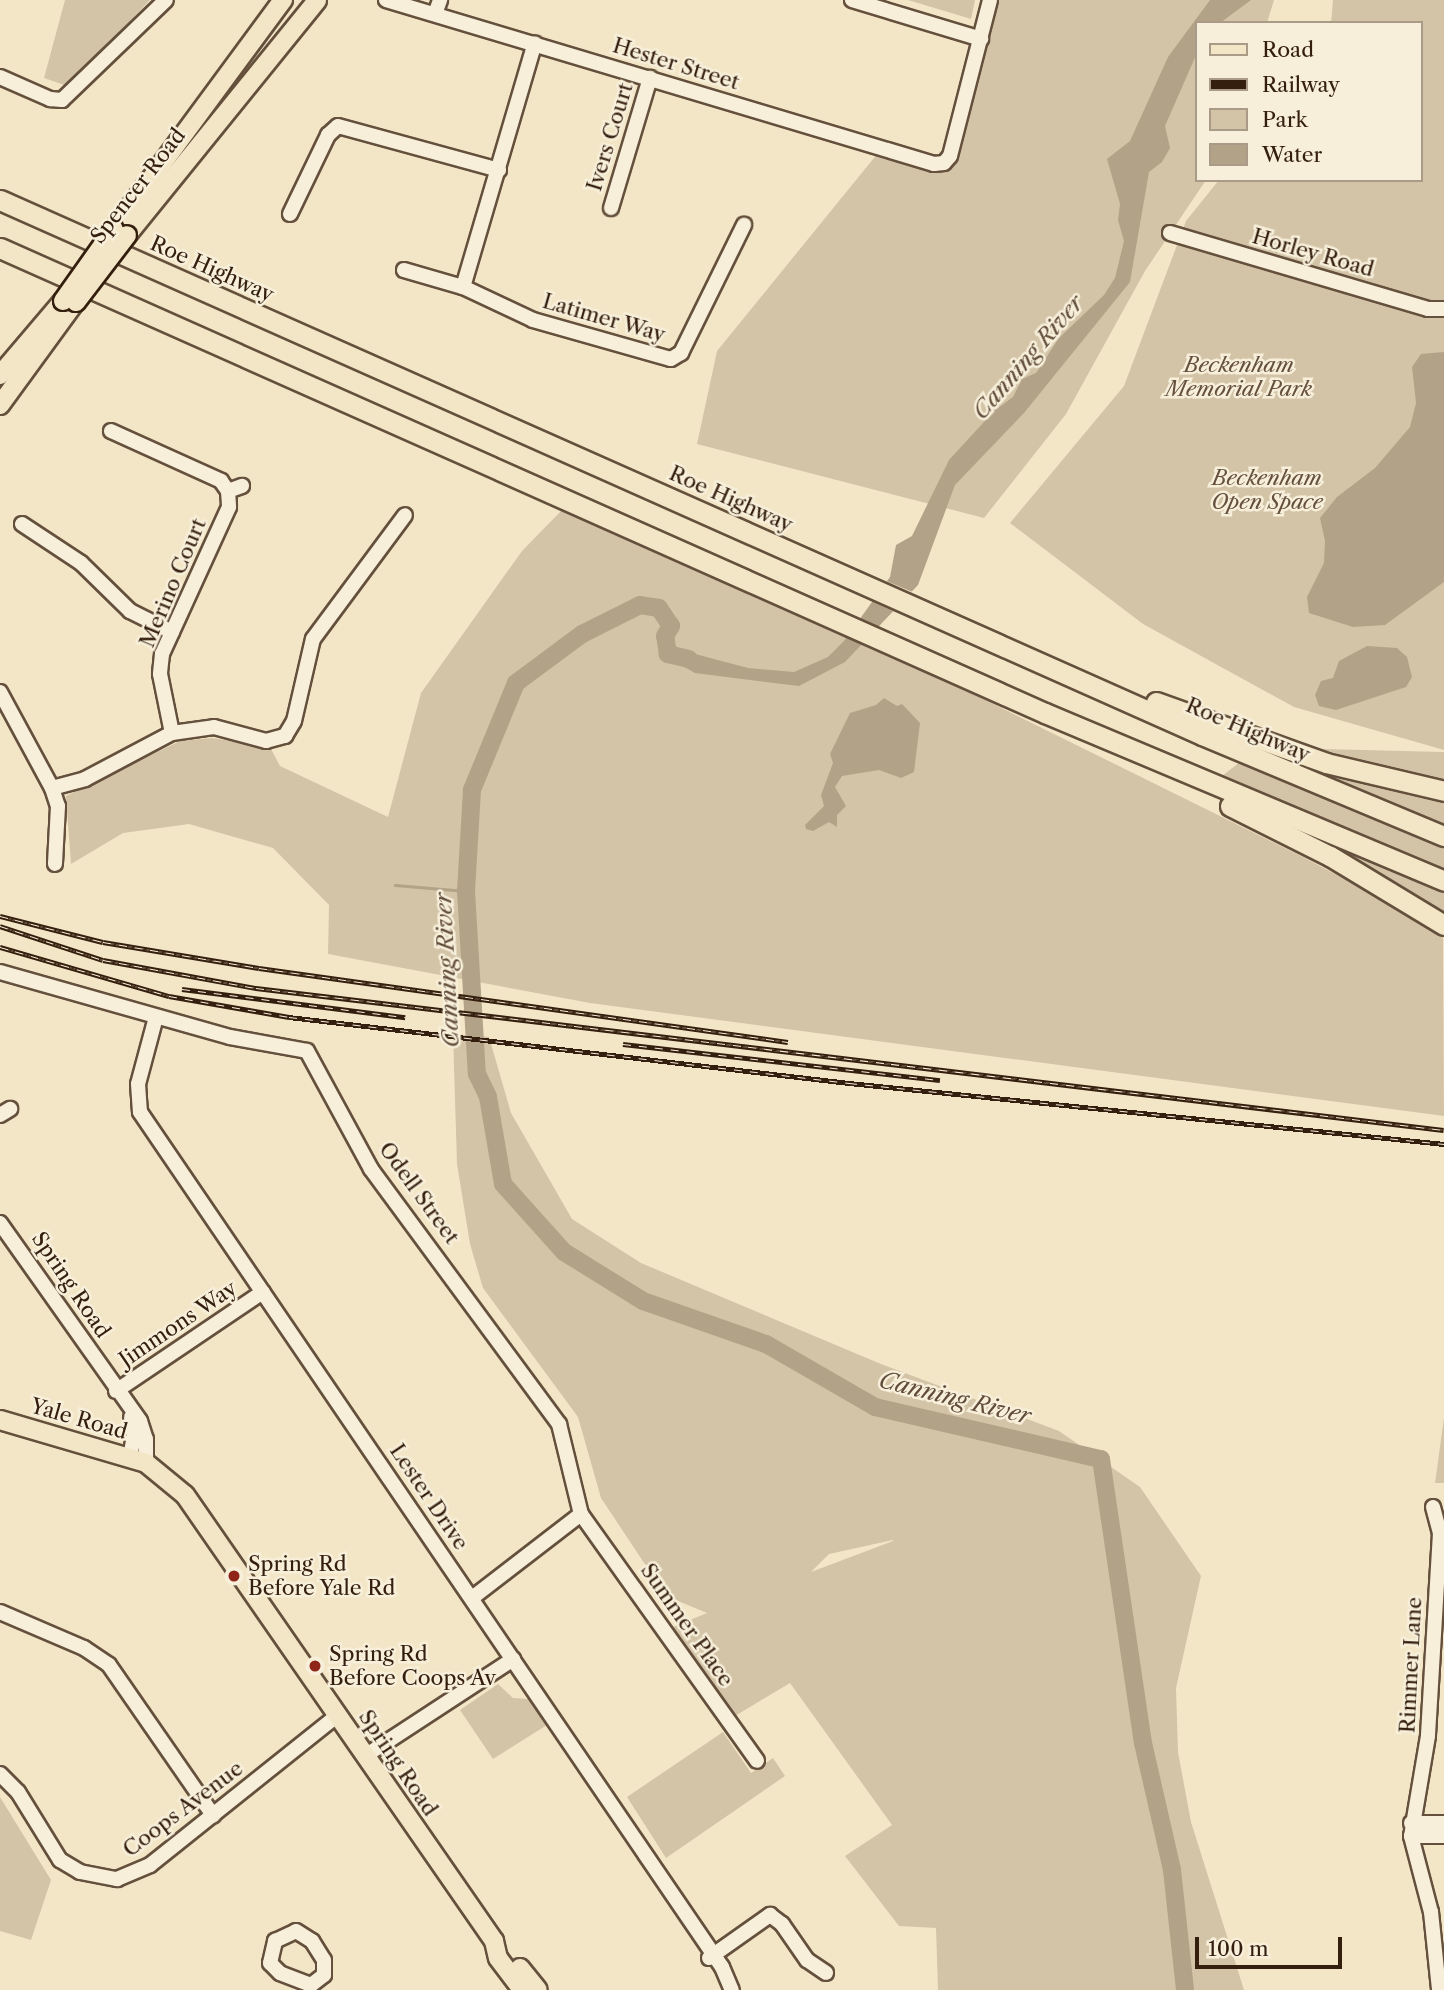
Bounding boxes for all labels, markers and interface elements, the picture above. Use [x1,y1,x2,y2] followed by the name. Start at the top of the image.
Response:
[1196,21,1423,182] legend
[609,33,743,95] street label: Hester Street
[1262,37,1314,62] text: Road
[1262,72,1340,97] text: Railway
[582,80,638,194] street label: Ivers Court
[1262,107,1308,132] text: Park
[85,123,191,249] street label: Spencer Road
[1262,142,1322,167] text: Water
[1249,224,1377,282] street label: Horley Road
[146,231,278,307] street label: Roe Highway
[539,288,669,348] street label: Latimer Way
[967,289,1089,425] water label: Canning River
[1166,352,1312,402] park label: Beckenham Memorial Park
[665,461,797,537] street label: Roe Highway
[1211,465,1323,515] park label: Beckenham Open Space
[135,515,211,651] street label: Merino Court
[1182,693,1314,767] street label: Roe Highway
[429,892,465,1048] water label: Canning River
[374,1137,464,1249] street label: Odell Street
[26,1227,116,1343] street label: Spring Road
[114,1275,242,1373] street label: Jimmons Way
[876,1366,1034,1430] water label: Canning River
[28,1393,130,1445] street label: Yale Road
[384,1439,474,1555] street label: Lester Drive
[248,1551,396,1601] place label: Spring Rd Before Yale Rd
[635,1558,739,1692] street label: Summer Place
[226,1568,242,1584] marker: Spring Rd Before Yale Rd
[1395,1596,1427,1734] street label: Rimmer Lane
[329,1641,497,1691] place label: Spring Rd Before Coops Av
[307,1658,323,1674] marker: Spring Rd Before Coops Av
[353,1705,443,1821] street label: Spring Road
[118,1756,248,1862] street label: Coops Avenue
[1199,1924,1346,1968] scale bar
[1208,1936,1269,1961] text: 100 m

